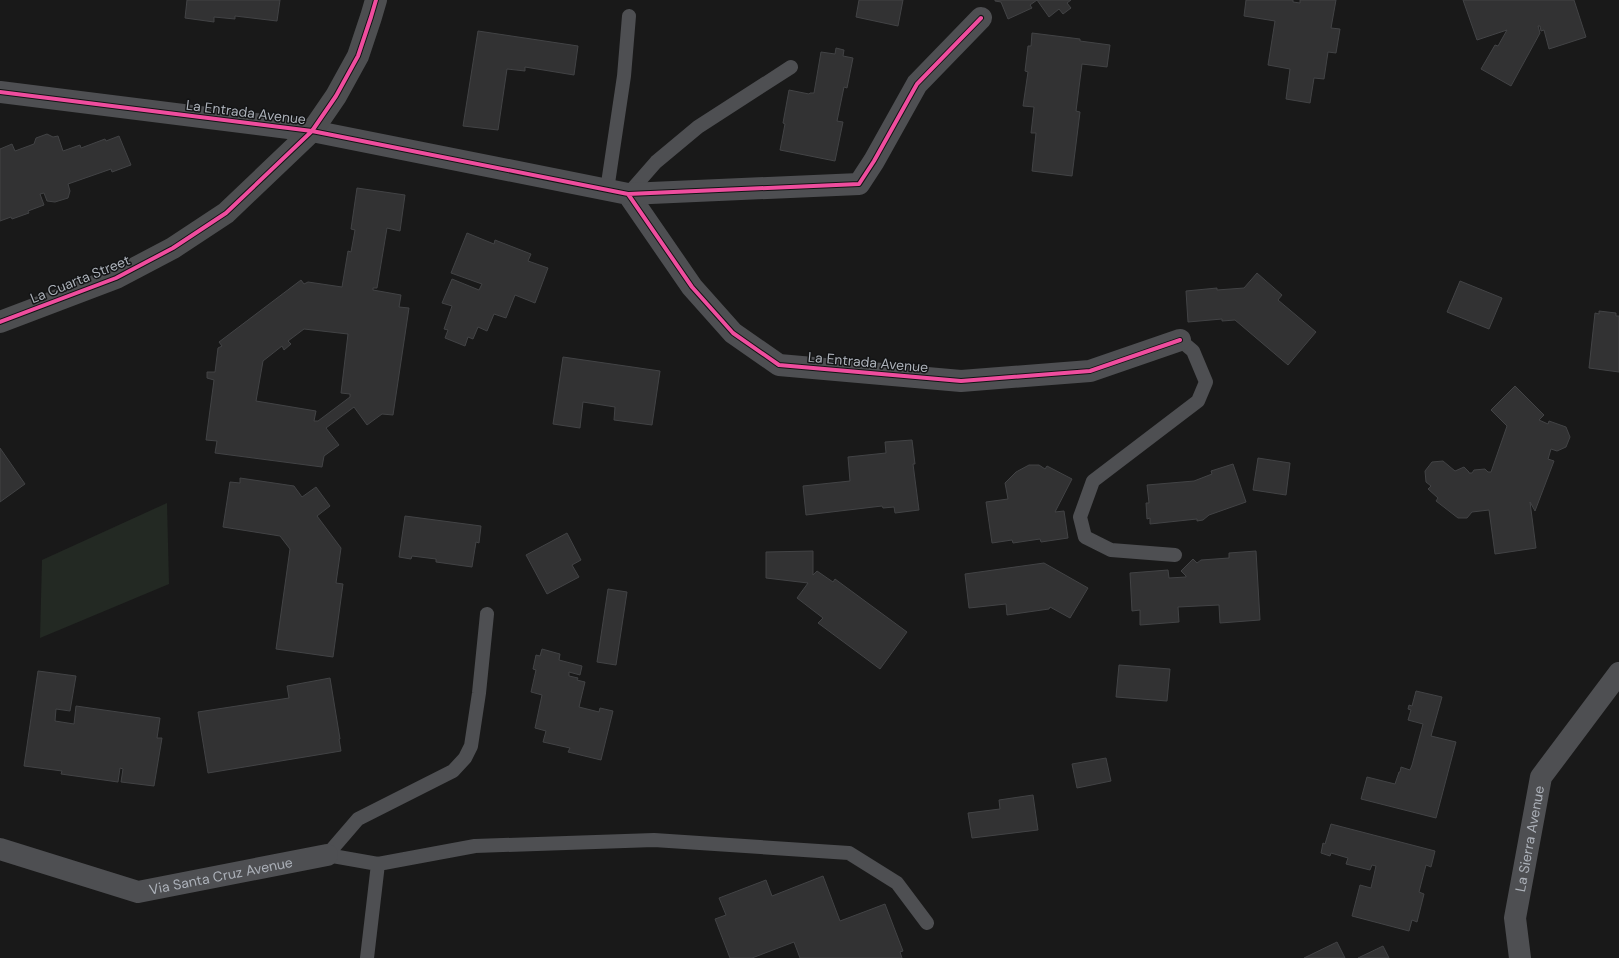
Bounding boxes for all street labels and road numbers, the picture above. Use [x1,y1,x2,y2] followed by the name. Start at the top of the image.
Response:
[185,96,307,128] street label: La Entrada Avenue
[27,251,133,307] street label: La Cuarta Street
[807,348,929,376] street label: La Entrada Avenue
[1511,784,1548,893] street label: La Sierra Avenue
[148,853,294,899] street label: Via Santa Cruz Avenue

